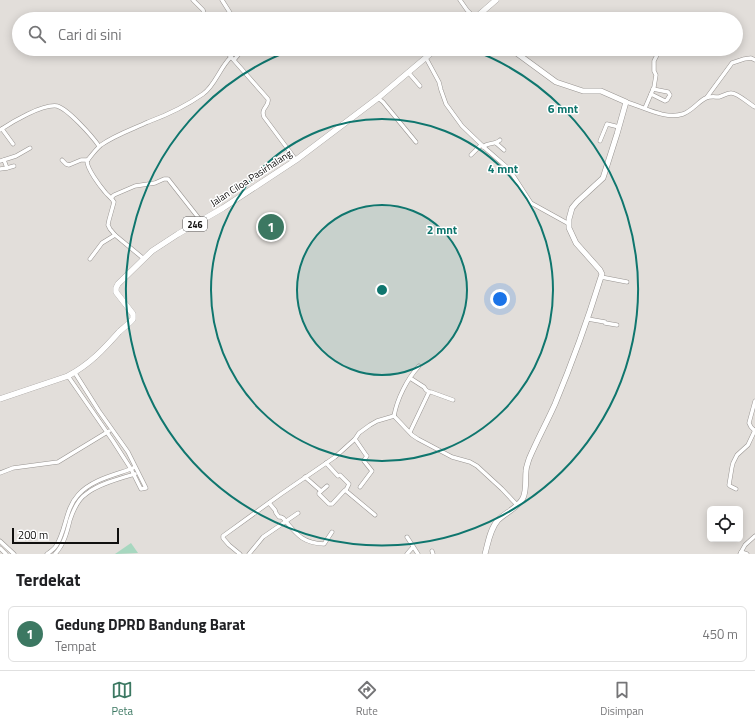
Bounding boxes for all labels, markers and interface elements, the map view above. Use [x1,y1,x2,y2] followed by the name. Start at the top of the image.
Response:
[12,12,743,56] search box
[26,23,48,45] icon: search
[58,23,122,46] text: Cari di sini
[548,99,579,118] text: 6 mnt
[207,146,295,210] street label: Jalan Ciloa Pasirhalang
[488,159,519,178] text: 4 mnt
[258,212,284,242] pin: 1
[183,217,207,231] road number: 246
[427,220,458,239] text: 2 mnt
[375,283,389,297] centre of rings
[490,289,510,309] your location
[707,506,743,542] map controls
[707,506,743,542] button: locate
[12,526,119,545] scale bar
[18,527,48,543] text: 200 m
[16,567,80,593] text: Terdekat
[55,613,245,636] text: Gedung DPRD Bandung Barat
[26,624,34,644] text: 1
[702,624,738,644] text: 450 m
[55,636,96,656] text: Tempat
[111,679,133,719] tab: Peta
[356,679,378,719] tab: Rute
[600,679,644,719] tab: Disimpan

